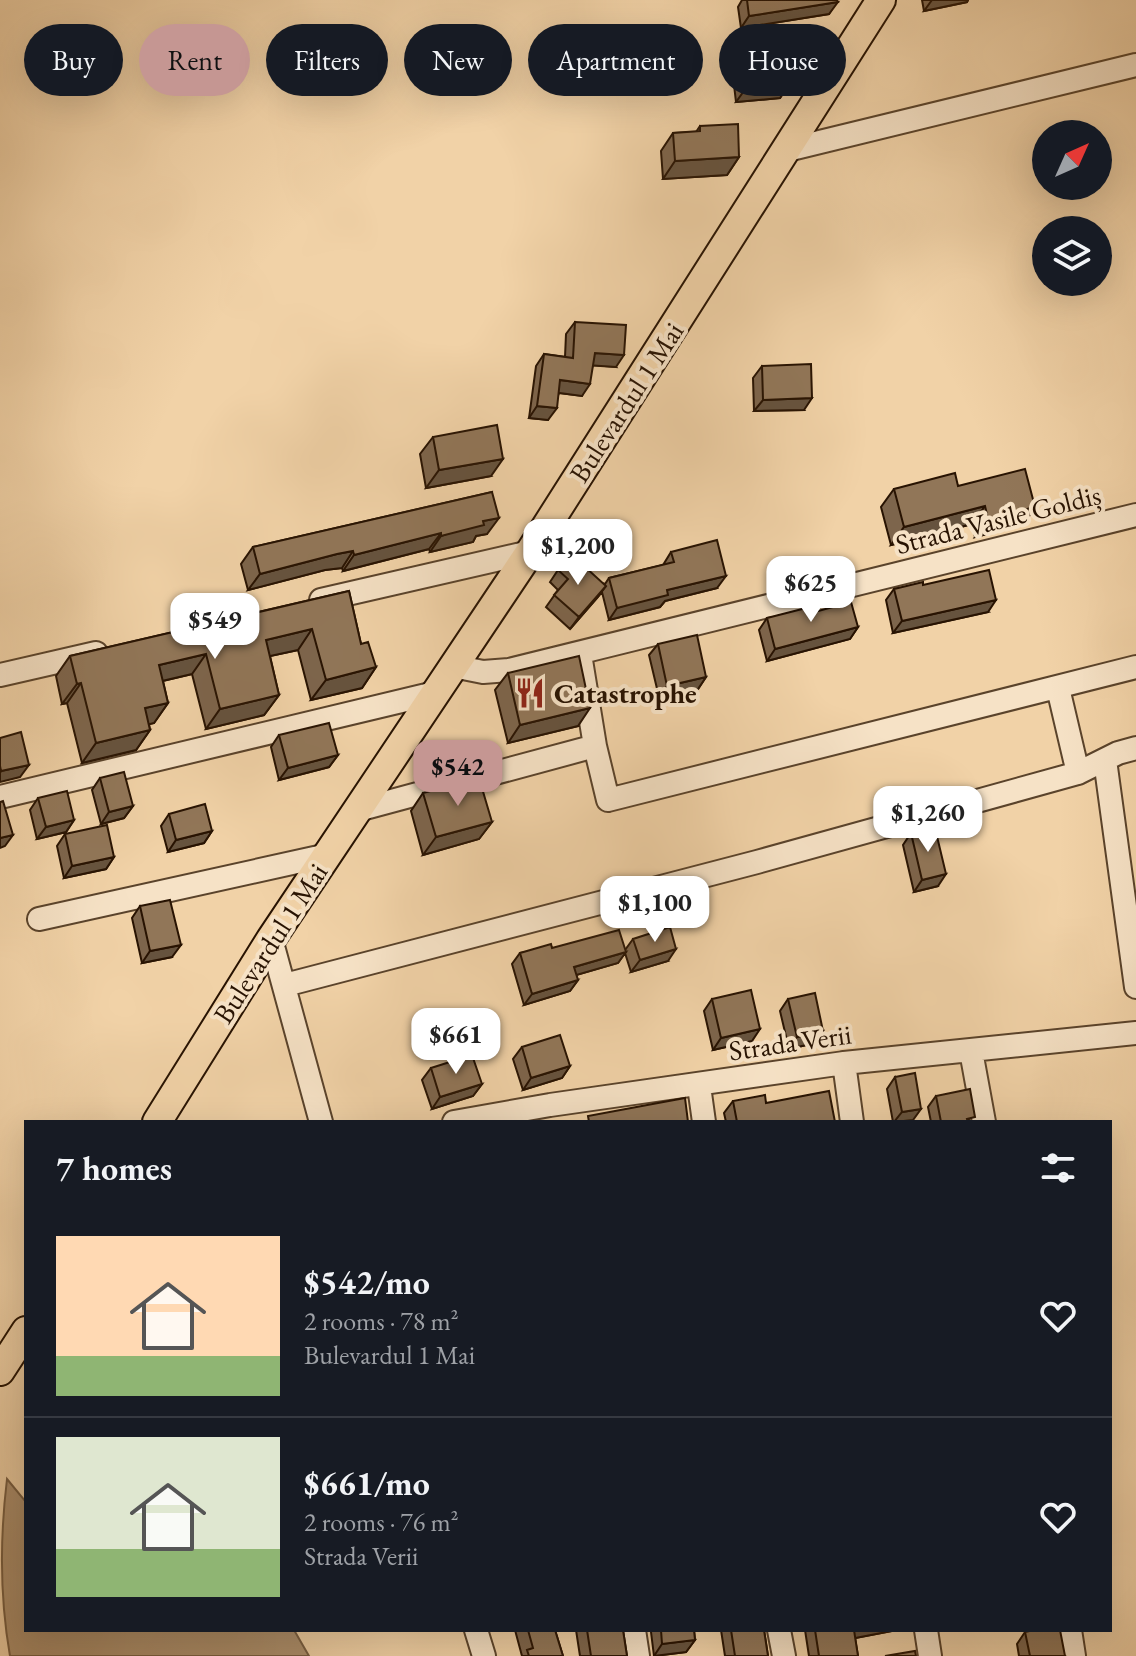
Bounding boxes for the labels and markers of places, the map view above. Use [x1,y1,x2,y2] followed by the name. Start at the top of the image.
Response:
[513,519,643,587] pin: $1,200
[764,556,858,624] pin: $625
[168,593,262,661] pin: $549
[554,675,697,711] place label: Catastrophe
[513,676,547,710] restaurant icon: Catastrophe
[411,740,505,808] pin: $542
[863,786,993,854] pin: $1,260
[590,876,720,944] pin: $1,100
[409,1008,503,1076] pin: $661

